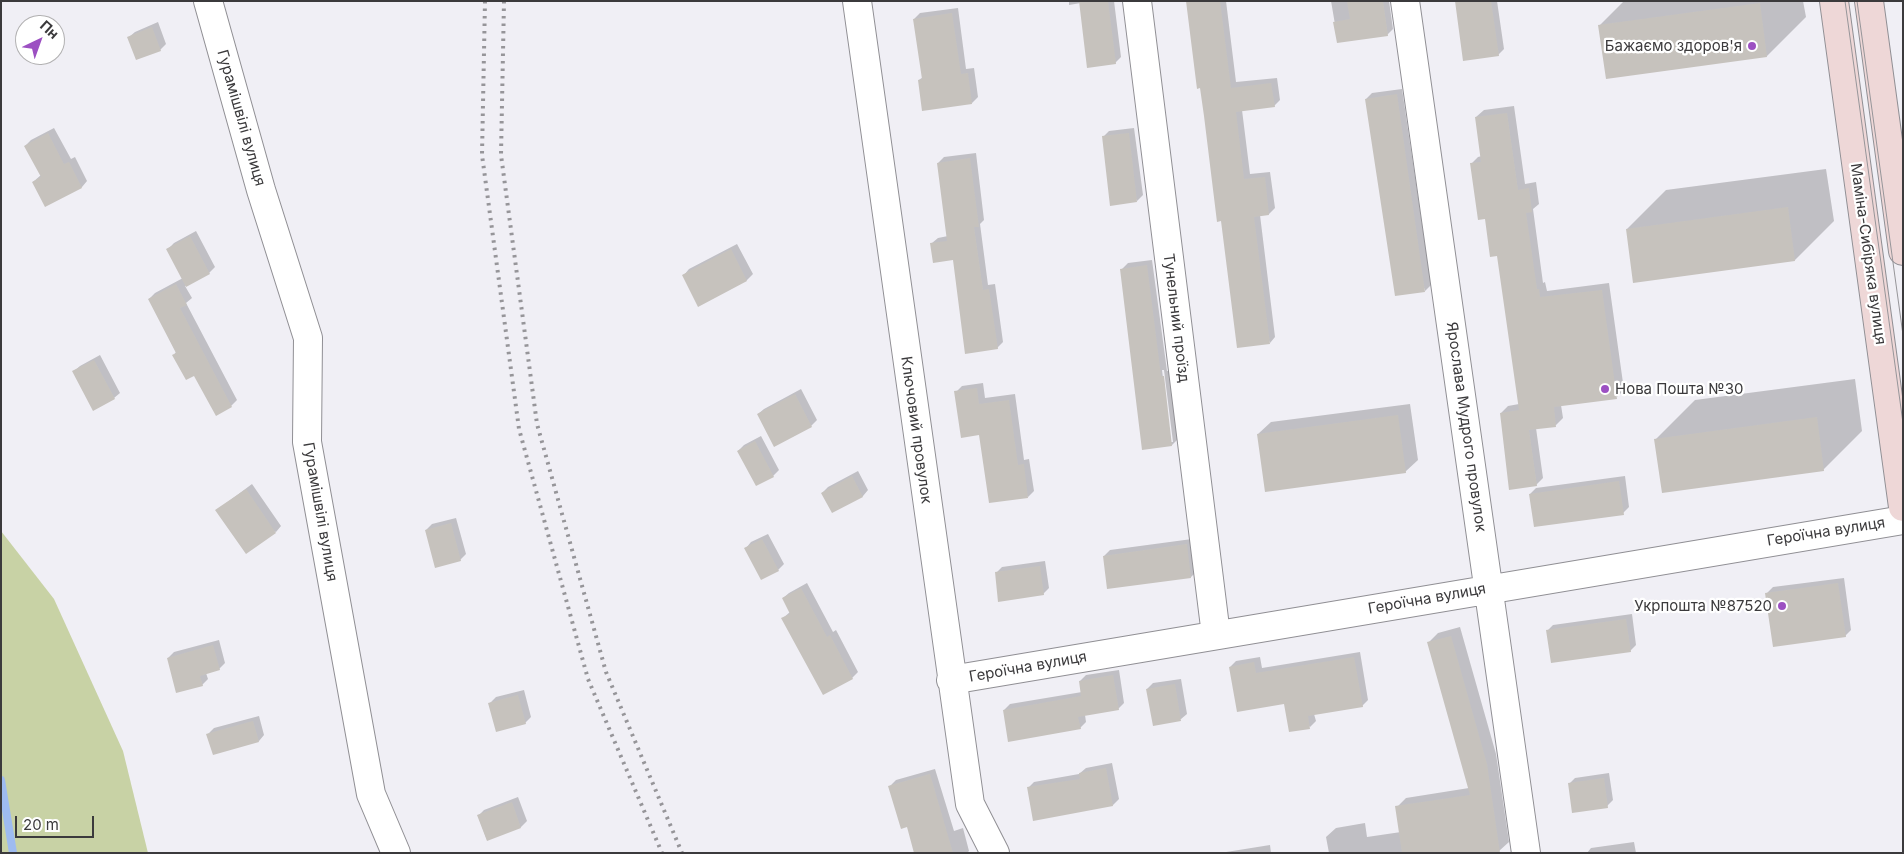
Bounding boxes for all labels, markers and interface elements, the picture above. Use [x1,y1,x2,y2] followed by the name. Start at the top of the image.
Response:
[15,15,65,65] north arrow
[37,16,63,42] text: Пн
[1605,37,1742,55] place label: Бажаємо здоров'я
[1746,40,1758,52] marker: Бажаємо здоров'я
[213,48,269,188] street label: Гурамішвілі вулиця
[1846,162,1890,346] street label: Маміна-Сибіряка вулиця
[1159,252,1193,384] street label: Тунельний проїзд
[1442,321,1490,533] street label: Ярослава Мудрого провулок
[897,355,935,505] street label: Ключовий провулок
[1615,380,1743,398] place label: Нова Пошта №30
[1599,383,1611,395] marker: Нова Пошта №30
[299,441,341,583] street label: Гурамішвілі вулиця
[1766,514,1886,550] street label: Героїчна вулиця
[1367,580,1487,618] street label: Героїчна вулиця
[1634,597,1772,615] place label: Укрпошта №87520
[1776,600,1788,612] marker: Укрпошта №87520
[968,648,1088,686] street label: Героїчна вулиця
[18,806,96,838] scale bar
[23,815,59,834] text: 20 m

